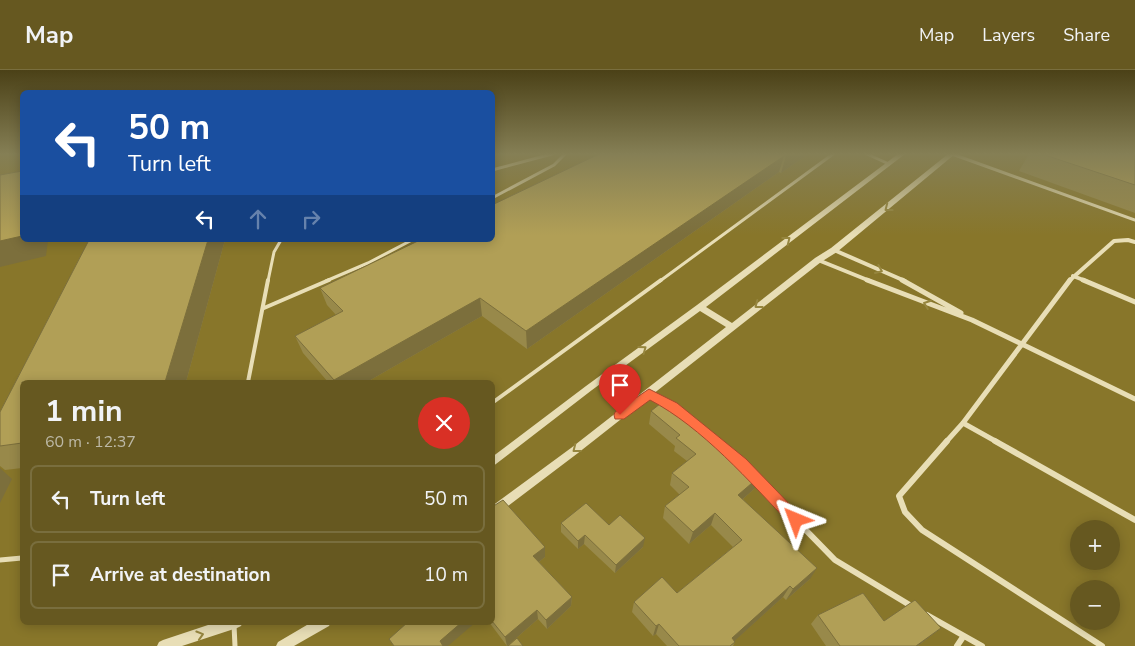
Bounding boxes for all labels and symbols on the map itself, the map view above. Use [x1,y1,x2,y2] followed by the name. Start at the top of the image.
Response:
[885,202,894,210] one-way arrow
[781,237,790,246] one-way arrow
[874,263,883,274] one-way arrow
[755,300,764,308] one-way arrow
[923,300,931,310] one-way arrow
[637,346,647,355] one-way arrow
[599,364,641,415] pin
[573,444,582,452] one-way arrow
[769,493,821,545] position arrow
[195,630,204,640] one-way arrow

